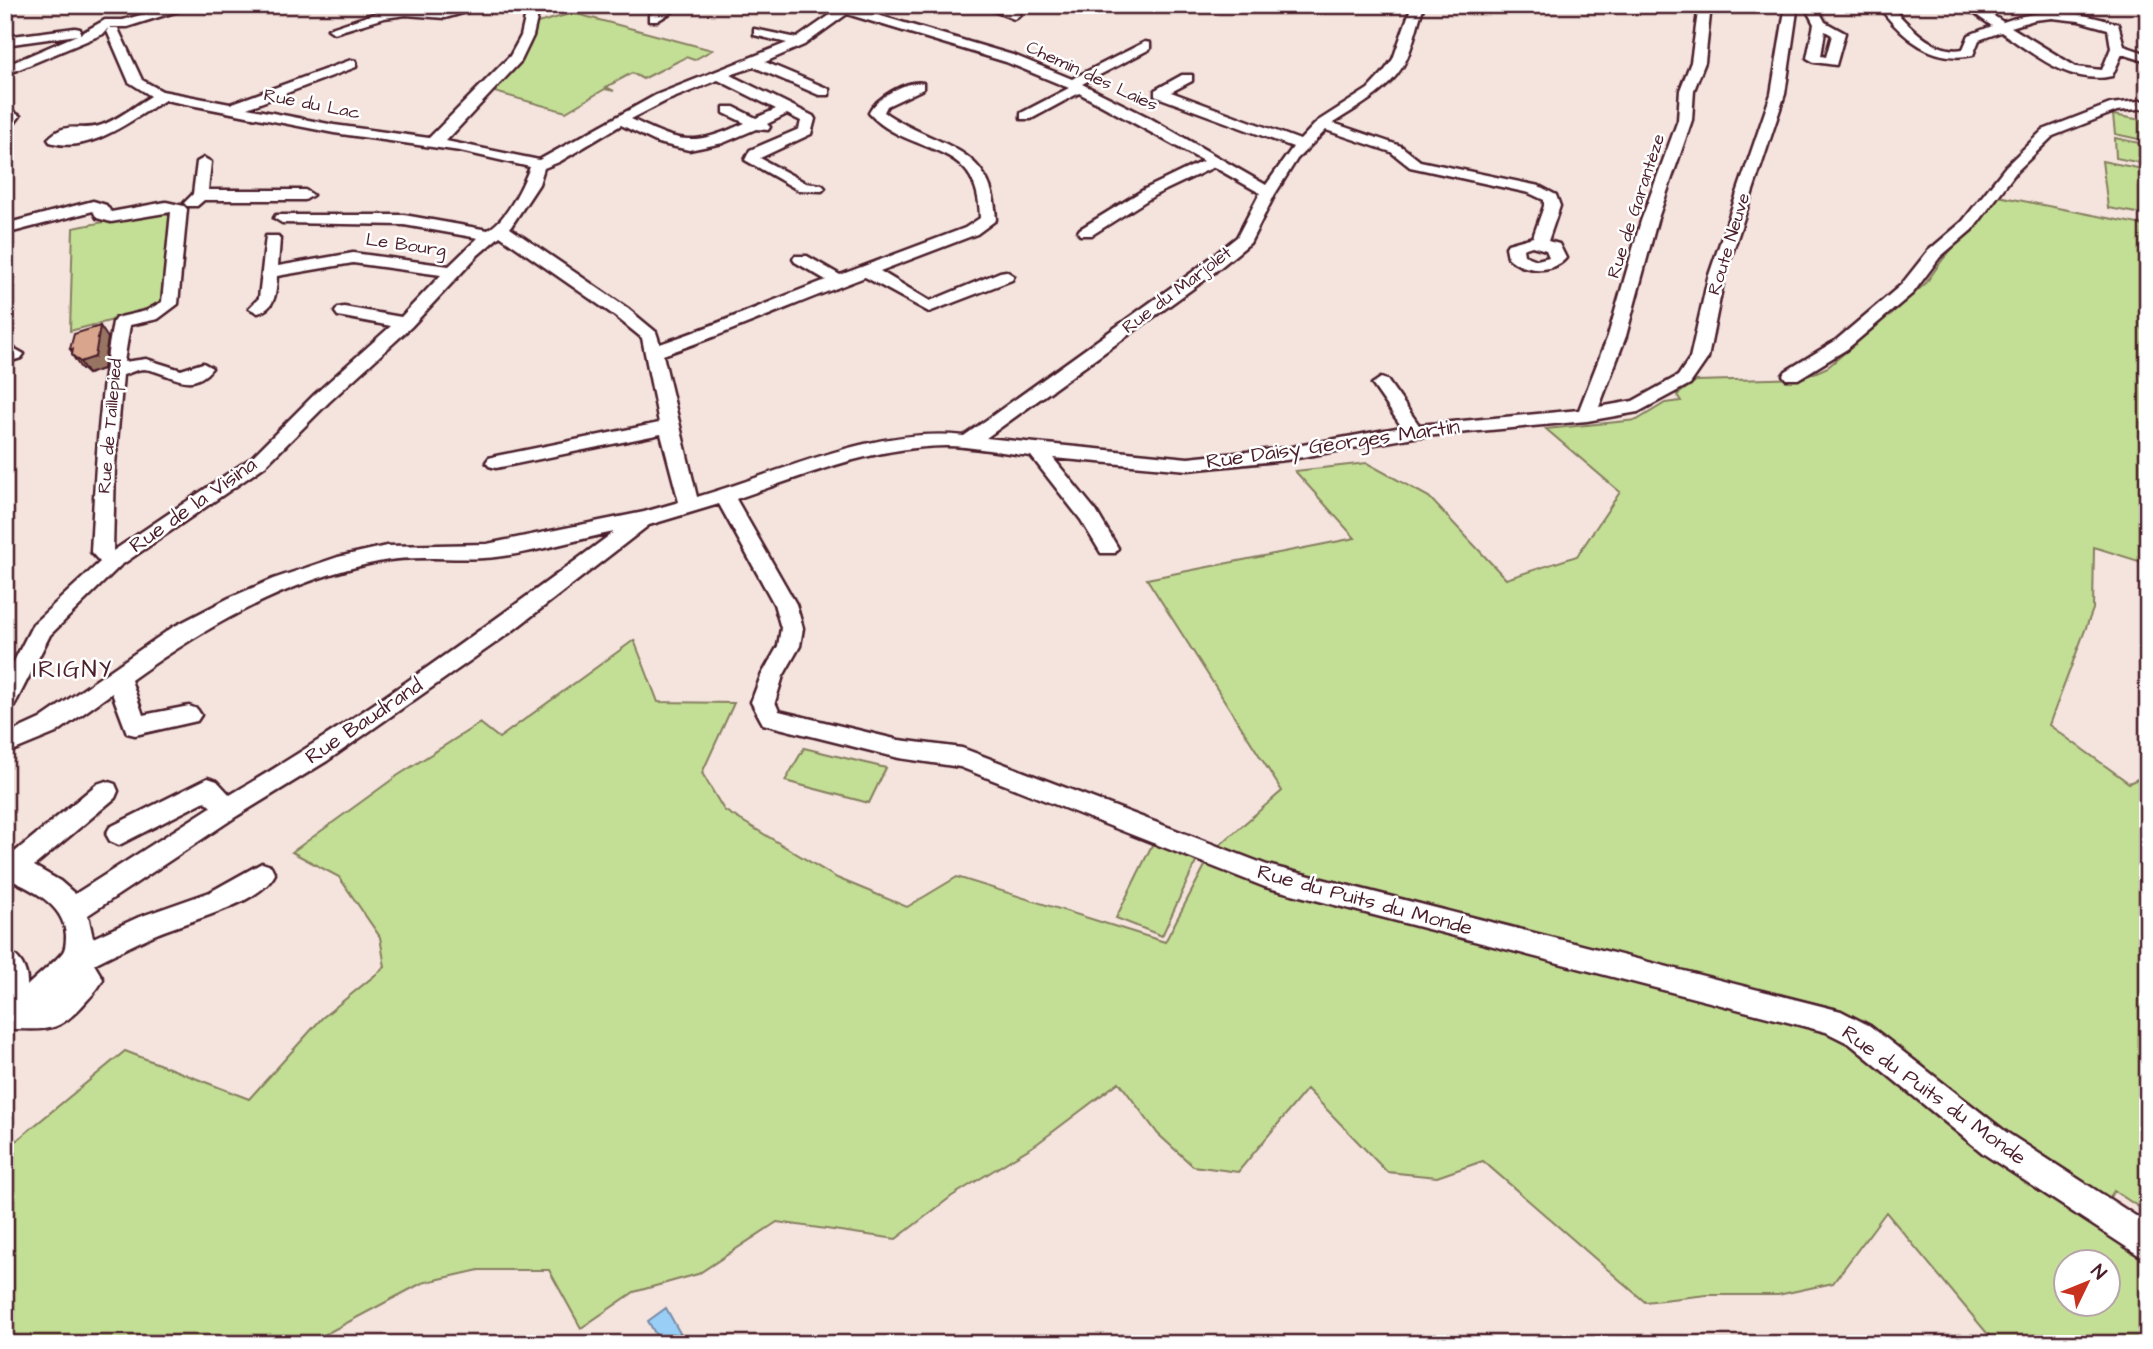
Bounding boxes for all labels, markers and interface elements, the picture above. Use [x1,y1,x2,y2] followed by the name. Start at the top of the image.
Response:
[1022,35,1162,117] street label: Chemin des Laies
[262,82,362,126] street label: Rue du Lac
[1601,130,1671,281] street label: Rue de Garantèze
[1702,190,1756,298] street label: Route Neuve
[364,227,448,264] street label: Le Bourg
[1117,240,1238,340] street label: Rue du Marjolet
[92,358,128,494] street label: Rue de Taillepied
[1204,412,1462,478] street label: Rue Daisy Georges Martin
[123,450,263,560] street label: Rue de la Visina
[33,653,113,687] district label: IRIGNY
[300,671,429,771] street label: Rue Baudrand
[1254,857,1476,943] street label: Rue du Puits du Monde
[1836,1018,2032,1172] street label: Rue du Puits du Monde
[2052,1248,2122,1318] north arrow
[2084,1259,2112,1286] text: N

